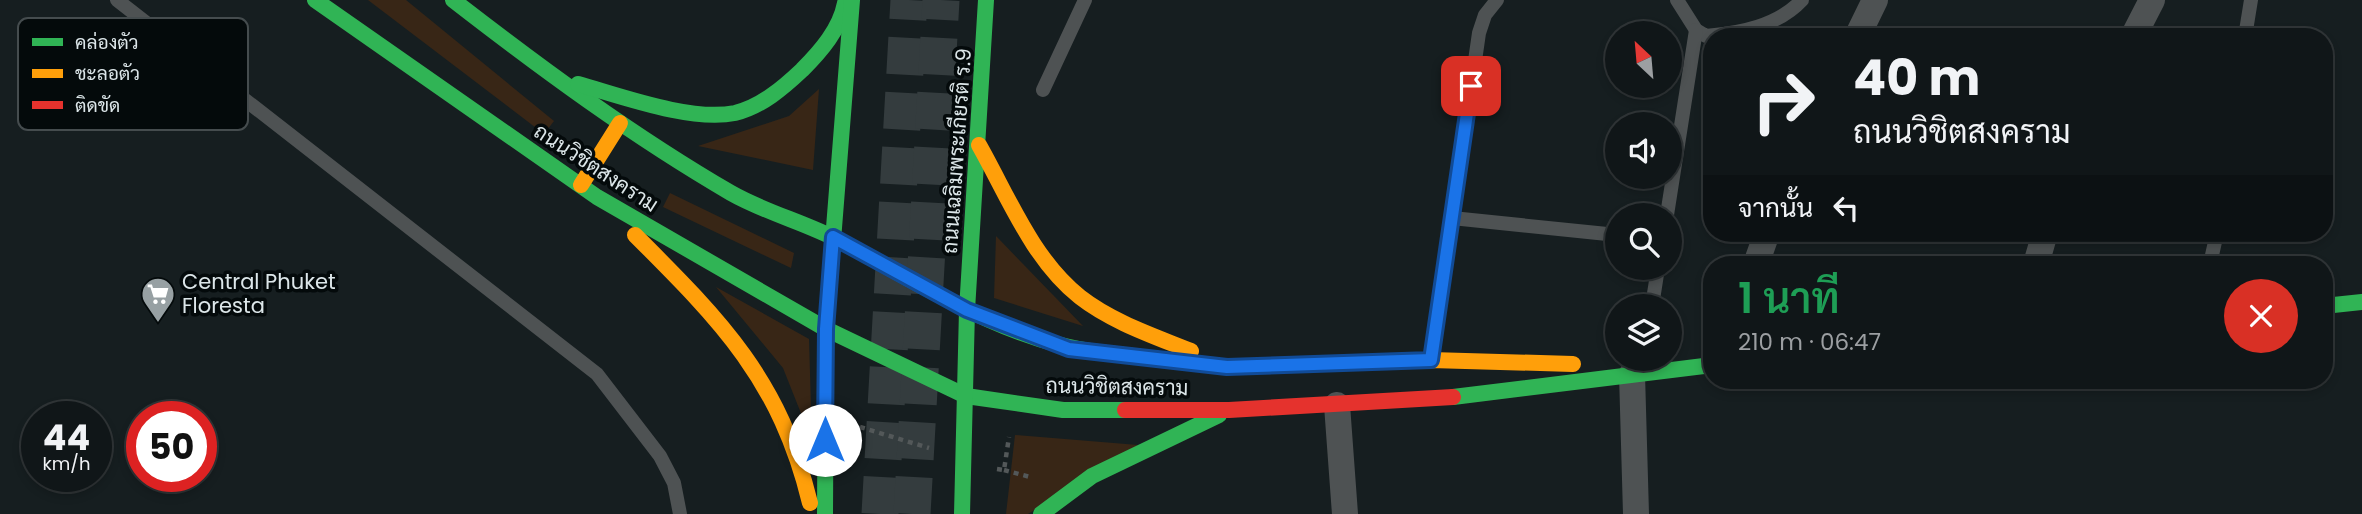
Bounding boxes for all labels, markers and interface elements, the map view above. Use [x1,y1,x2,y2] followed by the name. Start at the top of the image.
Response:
[18,18,248,130] legend
[1605,21,1682,98] north arrow
[1605,21,1682,371] map controls
[75,29,139,56] text: คล่องตัว
[1853,44,1980,112] text: 40 m
[935,47,978,255] street label: ถนนเฉลิมพระเกียรติ ร.9
[1441,56,1501,116] pin
[1738,56,1829,147] icon: right
[75,60,140,87] text: ชะลอตัว
[1452,67,1490,105] icon: arrive
[75,92,120,119] text: ติดขัด
[1853,109,2071,154] text: ถนนวิชิตสงคราม
[1605,112,1682,189] button: sound
[528,117,664,219] street label: ถนนวิชิตสงคราม
[1827,189,1865,227] icon: left
[1738,190,1813,226] text: จากนั้น
[1605,203,1682,280] button: search
[182,267,336,320] place label: Central Phuket Floresta
[1738,269,1840,328] text: 1 นาที
[139,275,177,324] supermarket icon: Central Phuket Floresta
[2224,279,2298,353] button: close
[1605,294,1682,371] button: layers
[1738,326,1881,358] text: 210 m · 06:47
[1045,371,1189,402] street label: ถนนวิชิตสงคราม
[126,401,217,492] speed limit sign: 50
[788,403,862,477] position arrow
[43,413,90,462] text: 44
[43,451,90,476] text: km/h

